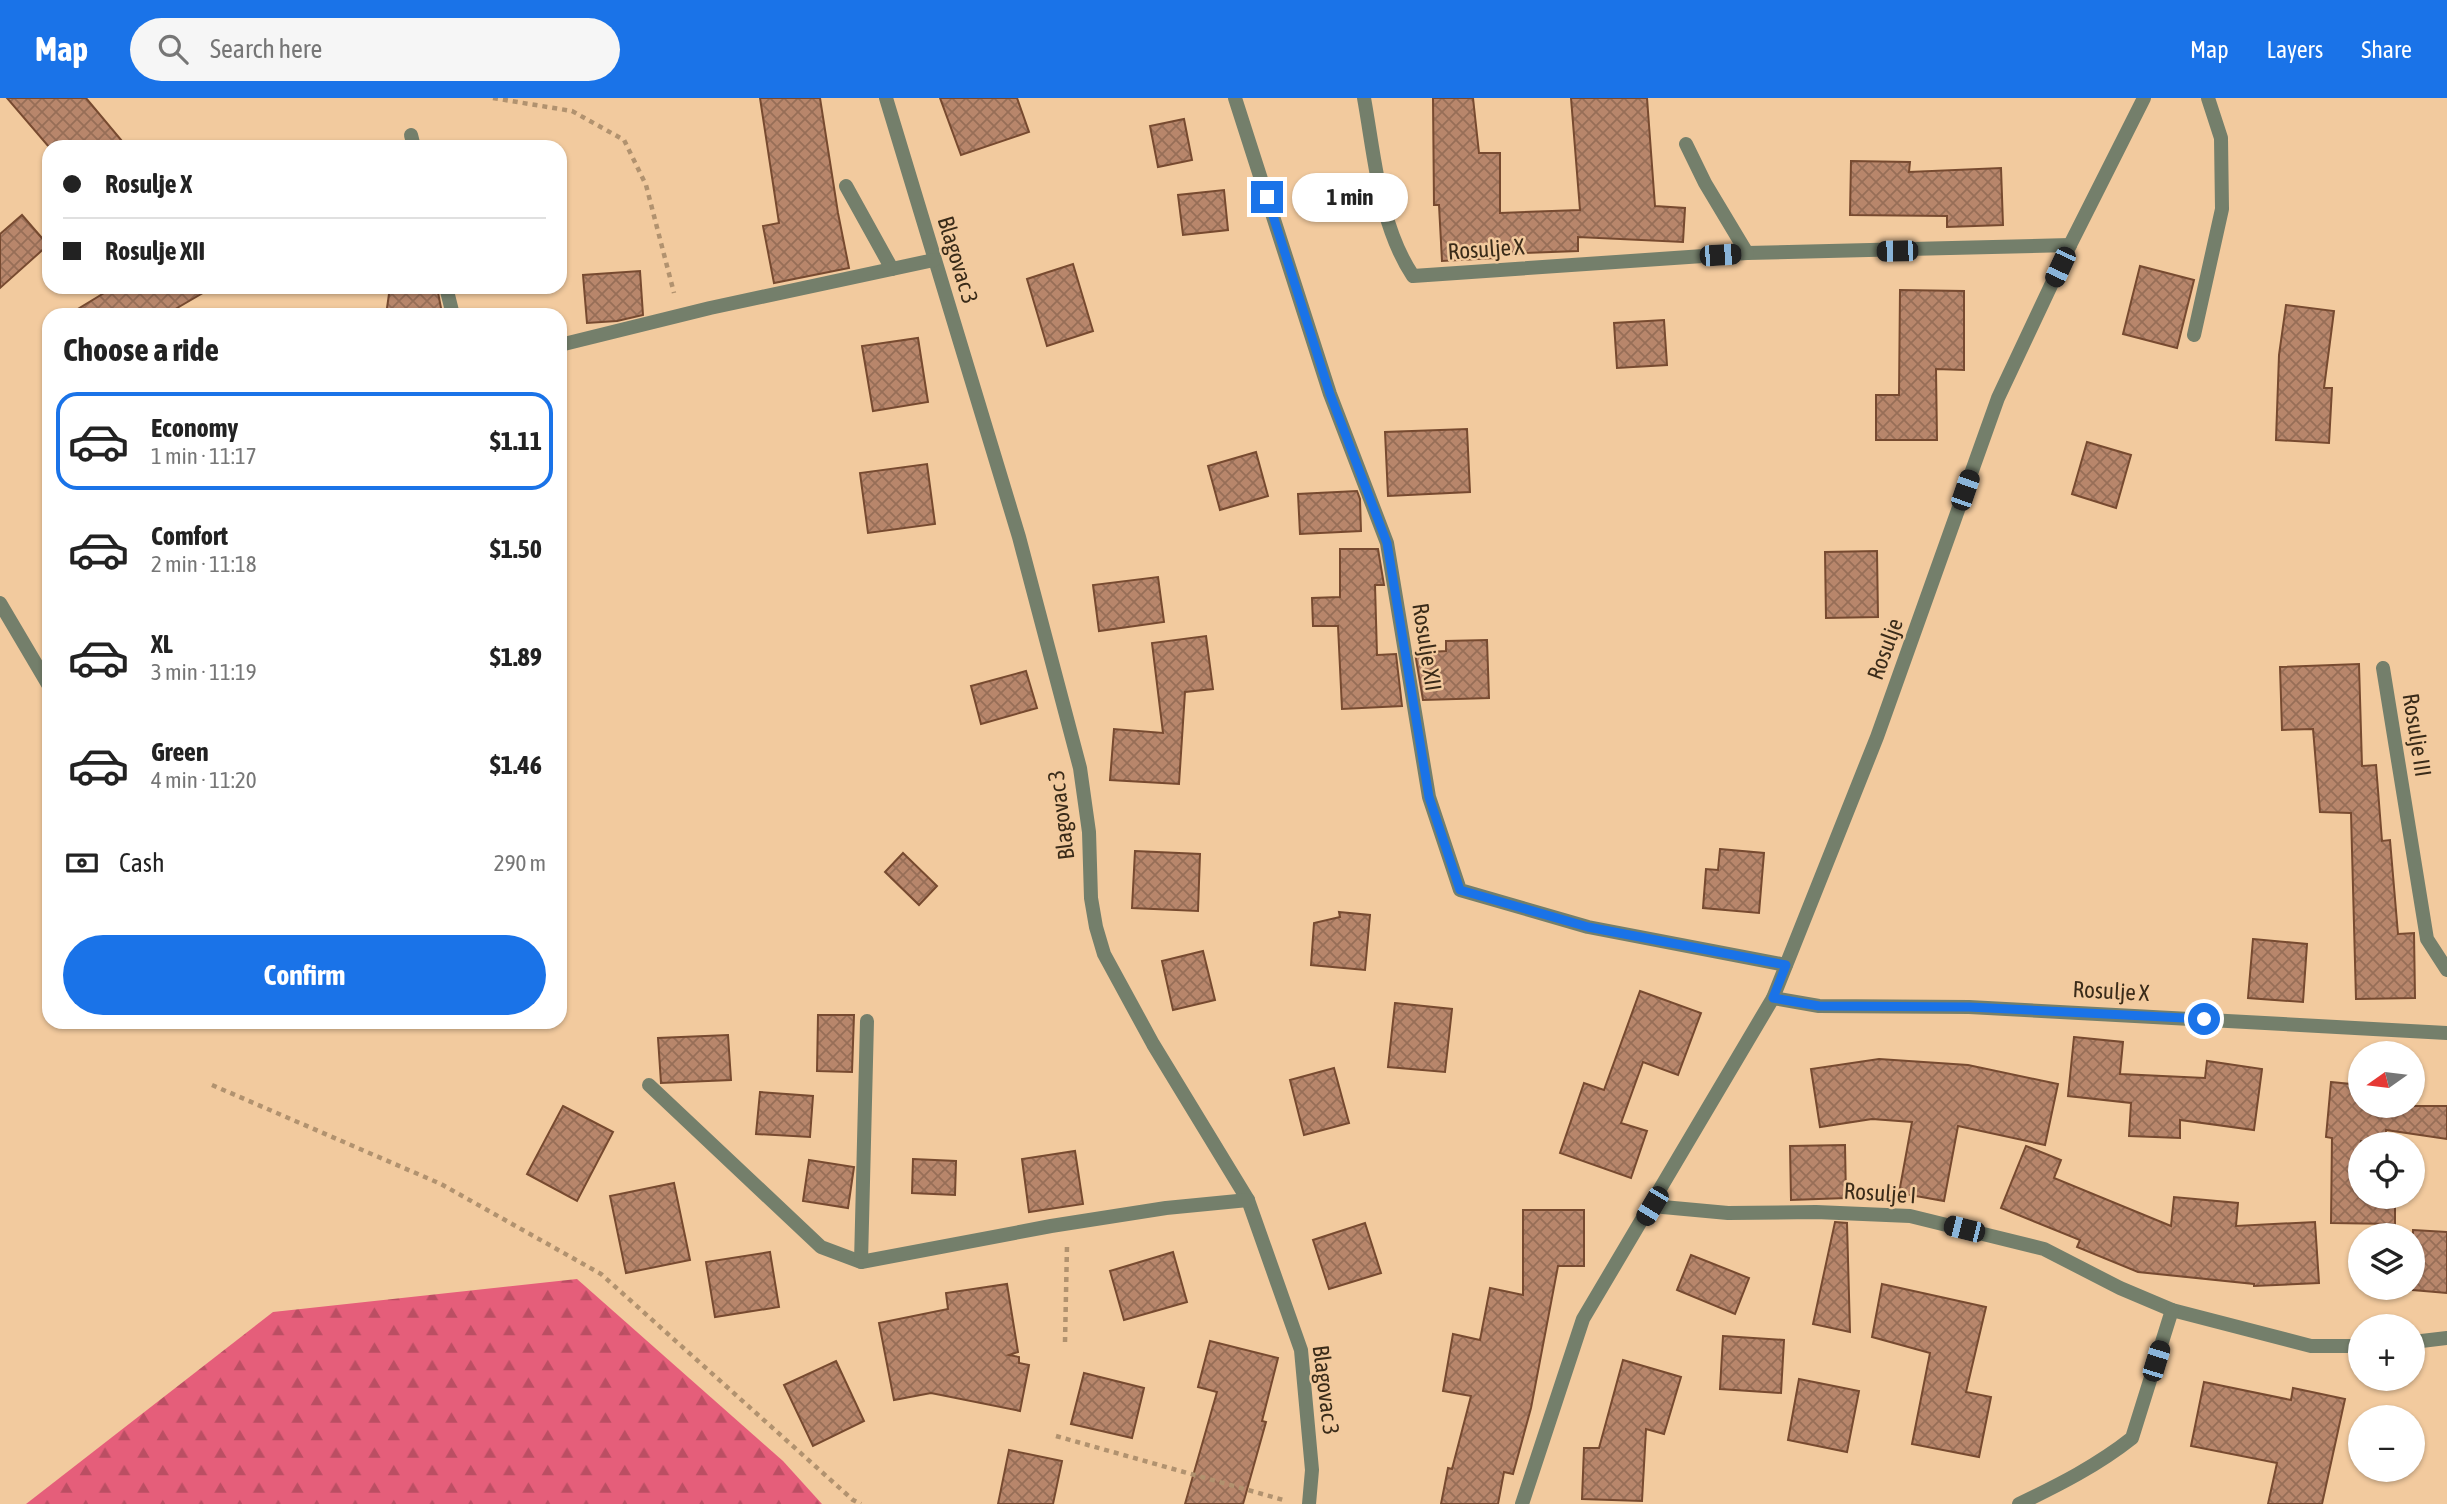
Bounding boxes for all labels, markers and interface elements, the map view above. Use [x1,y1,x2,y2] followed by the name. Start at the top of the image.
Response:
[130,18,620,81] search box
[35,30,88,68] text: Map
[154,30,192,68] icon: search
[210,34,322,64] text: Search here
[2190,36,2229,63] text: Map
[2267,36,2323,63] text: Layers
[2361,36,2412,63] text: Share
[105,169,192,199] text: Rosulje X
[1292,172,1407,222] callout: 1 min
[1251,181,1283,213] route end
[1327,184,1373,210] text: 1 min
[932,213,984,307] street label: Blagovac 3
[1447,233,1526,265] street label: Rosulje X
[105,236,205,266] text: Rosulje XII
[1876,240,1919,262] car
[1699,243,1742,267] car
[2042,244,2079,290] car
[63,331,219,368] text: Choose a ride
[67,410,130,473] icon: car
[151,413,238,443] text: Economy
[490,426,542,456] text: $1.11
[151,443,257,469] text: 1 min · 11:17
[1949,467,1982,513] car
[67,518,130,581] icon: car
[151,521,228,551] text: Comfort
[490,534,542,564] text: $1.50
[151,551,257,577] text: 2 min · 11:18
[1407,601,1447,693] street label: Rosulje XII
[1862,615,1908,683] street label: Rosulje
[67,626,130,689] icon: car
[151,629,173,659] text: XL
[490,642,542,672] text: $1.89
[151,659,257,685] text: 3 min · 11:19
[2398,691,2436,779] street label: Rosulje III
[67,734,130,797] icon: car
[151,737,209,767] text: Green
[490,750,542,780] text: $1.46
[151,767,257,793] text: 4 min · 11:20
[1043,769,1079,861] street label: Blagovac 3
[63,844,101,882] icon: cash
[119,848,165,878] text: Cash
[494,850,546,876] text: 290 m
[63,935,546,1015] button: Confirm
[2072,976,2151,1006] street label: Rosulje X
[2188,1003,2220,1035] route start
[2348,1041,2426,1118] north arrow
[2348,1041,2425,1482] map controls
[2348,1132,2425,1209] button: locate
[1843,1178,1917,1208] street label: Rosulje I
[1633,1183,1672,1229] car
[1942,1214,1987,1244] car
[2348,1223,2425,1300] button: layers
[2348,1314,2425,1391] button: +
[2140,1338,2173,1384] car
[1308,1344,1344,1436] street label: Blagovac 3
[2348,1405,2425,1482] button: −

